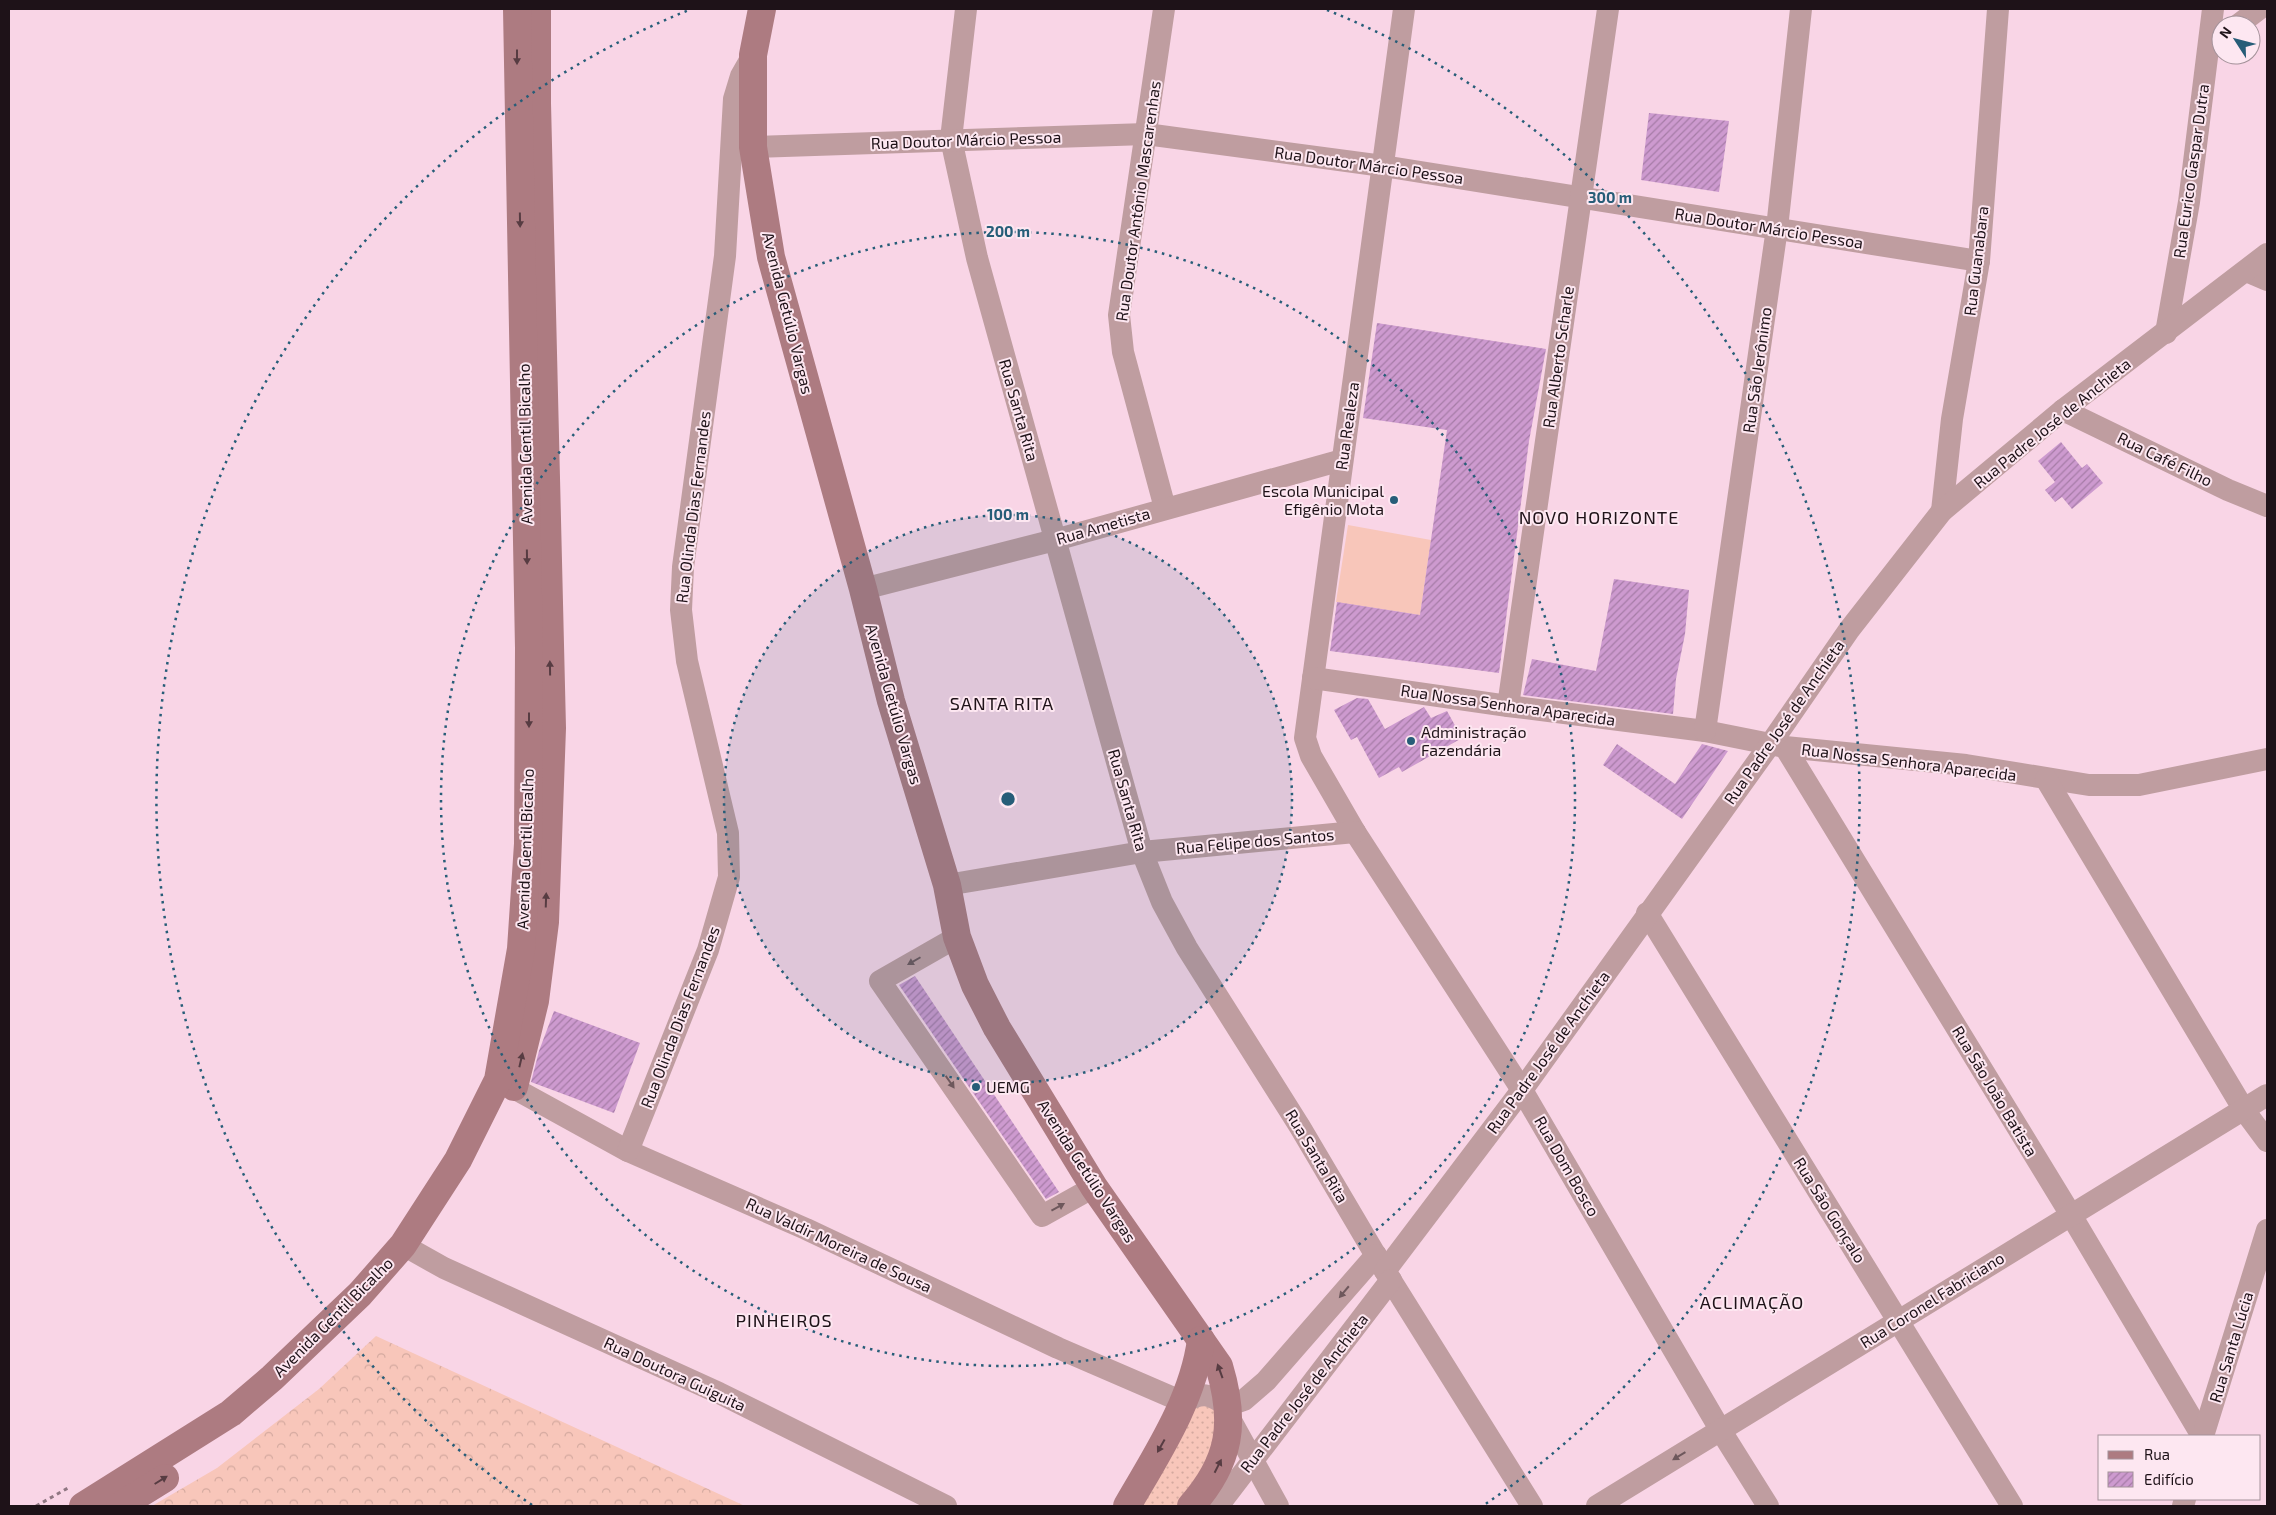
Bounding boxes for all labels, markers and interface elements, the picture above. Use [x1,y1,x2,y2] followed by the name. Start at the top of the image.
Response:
[2211,15,2261,65] north arrow
[2215,23,2235,41] text: N
[513,50,521,66] one-way arrow
[1111,79,1164,323] street label: Rua Doutor Antônio Mascarenhas
[2169,83,2212,259] street label: Rua Eurico Gaspar Dutra
[870,127,1062,152] street label: Rua Doutor Márcio Pessoa
[1273,142,1465,187] street label: Rua Doutor Márcio Pessoa
[1588,188,1632,206] text: 300 m
[1673,203,1865,252] street label: Rua Doutor Márcio Pessoa
[1959,205,1992,317] street label: Rua Guanabara
[516,212,524,228] one-way arrow
[986,222,1030,240] text: 200 m
[759,230,818,396] street label: Avenida Getúlio Vargas
[1538,285,1577,429] street label: Rua Alberto Scharle
[1738,306,1775,434] street label: Rua São Jerônimo
[1969,353,2134,492] street label: Rua Padre José de Anchieta
[996,356,1043,463] street label: Rua Santa Rita
[514,363,535,525] street label: Avenida Gentil Bicalho
[1331,381,1362,471] street label: Rua Realeza
[671,410,714,604] street label: Rua Olinda Dias Fernandes
[2115,427,2216,490] street label: Rua Café Filho
[1262,481,1384,518] place label: Escola Municipal Efigênio Mota
[1388,494,1400,506] marker: Escola Municipal Efigênio Mota
[1054,503,1152,548] street label: Rua Ametista
[987,505,1029,523] text: 100 m
[1519,506,1679,528] district label: NOVO HORIZONTE
[524,550,532,566] one-way arrow
[862,621,927,786] street label: Avenida Getúlio Vargas
[1720,636,1848,808] street label: Rua Padre José de Anchieta
[546,660,554,676] one-way arrow
[1400,680,1617,729] street label: Rua Nossa Senhora Aparecida
[950,692,1054,714] district label: SANTA RITA
[525,712,533,728] one-way arrow
[1421,722,1527,759] place label: Administração Fazendária
[1405,735,1417,747] marker: Administração Fazendária
[1800,739,2018,784] street label: Rua Nossa Senhora Aparecida
[1105,746,1152,853] street label: Rua Santa Rita
[512,768,537,930] street label: Avenida Gentil Bicalho
[999,790,1017,808] centre of rings
[1175,824,1335,857] street label: Rua Felipe dos Santos
[542,892,550,908] one-way arrow
[636,923,723,1110] street label: Rua Olinda Dias Fernandes
[908,957,921,966] one-way arrow
[1482,967,1613,1137] street label: Rua Padre José de Anchieta
[1949,1022,2042,1160] street label: Rua São João Batista
[517,1053,525,1068] one-way arrow
[945,1076,955,1089] one-way arrow
[986,1077,1030,1096] place label: UEMG
[970,1081,982,1093] marker: UEMG
[1034,1096,1141,1246] street label: Avenida Getúlio Vargas
[1282,1106,1353,1206] street label: Rua Santa Rita
[1531,1112,1604,1219] street label: Rua Dom Bosco
[1790,1154,1870,1266] street label: Rua São Gonçalo
[743,1193,935,1296] street label: Rua Valdir Moreira de Sousa
[1050,1203,1065,1211] one-way arrow
[1856,1247,2007,1352] street label: Rua Coronel Fabriciano
[269,1253,396,1380] street label: Avenida Gentil Bicalho
[1339,1286,1350,1299] one-way arrow
[2205,1289,2256,1405] street label: Rua Santa Lúcia
[1700,1291,1804,1314] district label: ACLIMAÇÃO
[735,1309,833,1331] district label: PINHEIROS
[1236,1309,1372,1476] street label: Rua Padre José de Anchieta
[601,1332,749,1415] street label: Rua Doutora Guiguita
[1216,1363,1223,1378] one-way arrow
[2098,1435,2261,1500] legend
[1157,1439,1165,1453] one-way arrow
[2144,1445,2170,1463] text: Rua
[1673,1452,1686,1461] one-way arrow
[1214,1458,1222,1473] one-way arrow
[2144,1470,2194,1488] text: Edifício
[154,1476,167,1485] one-way arrow

